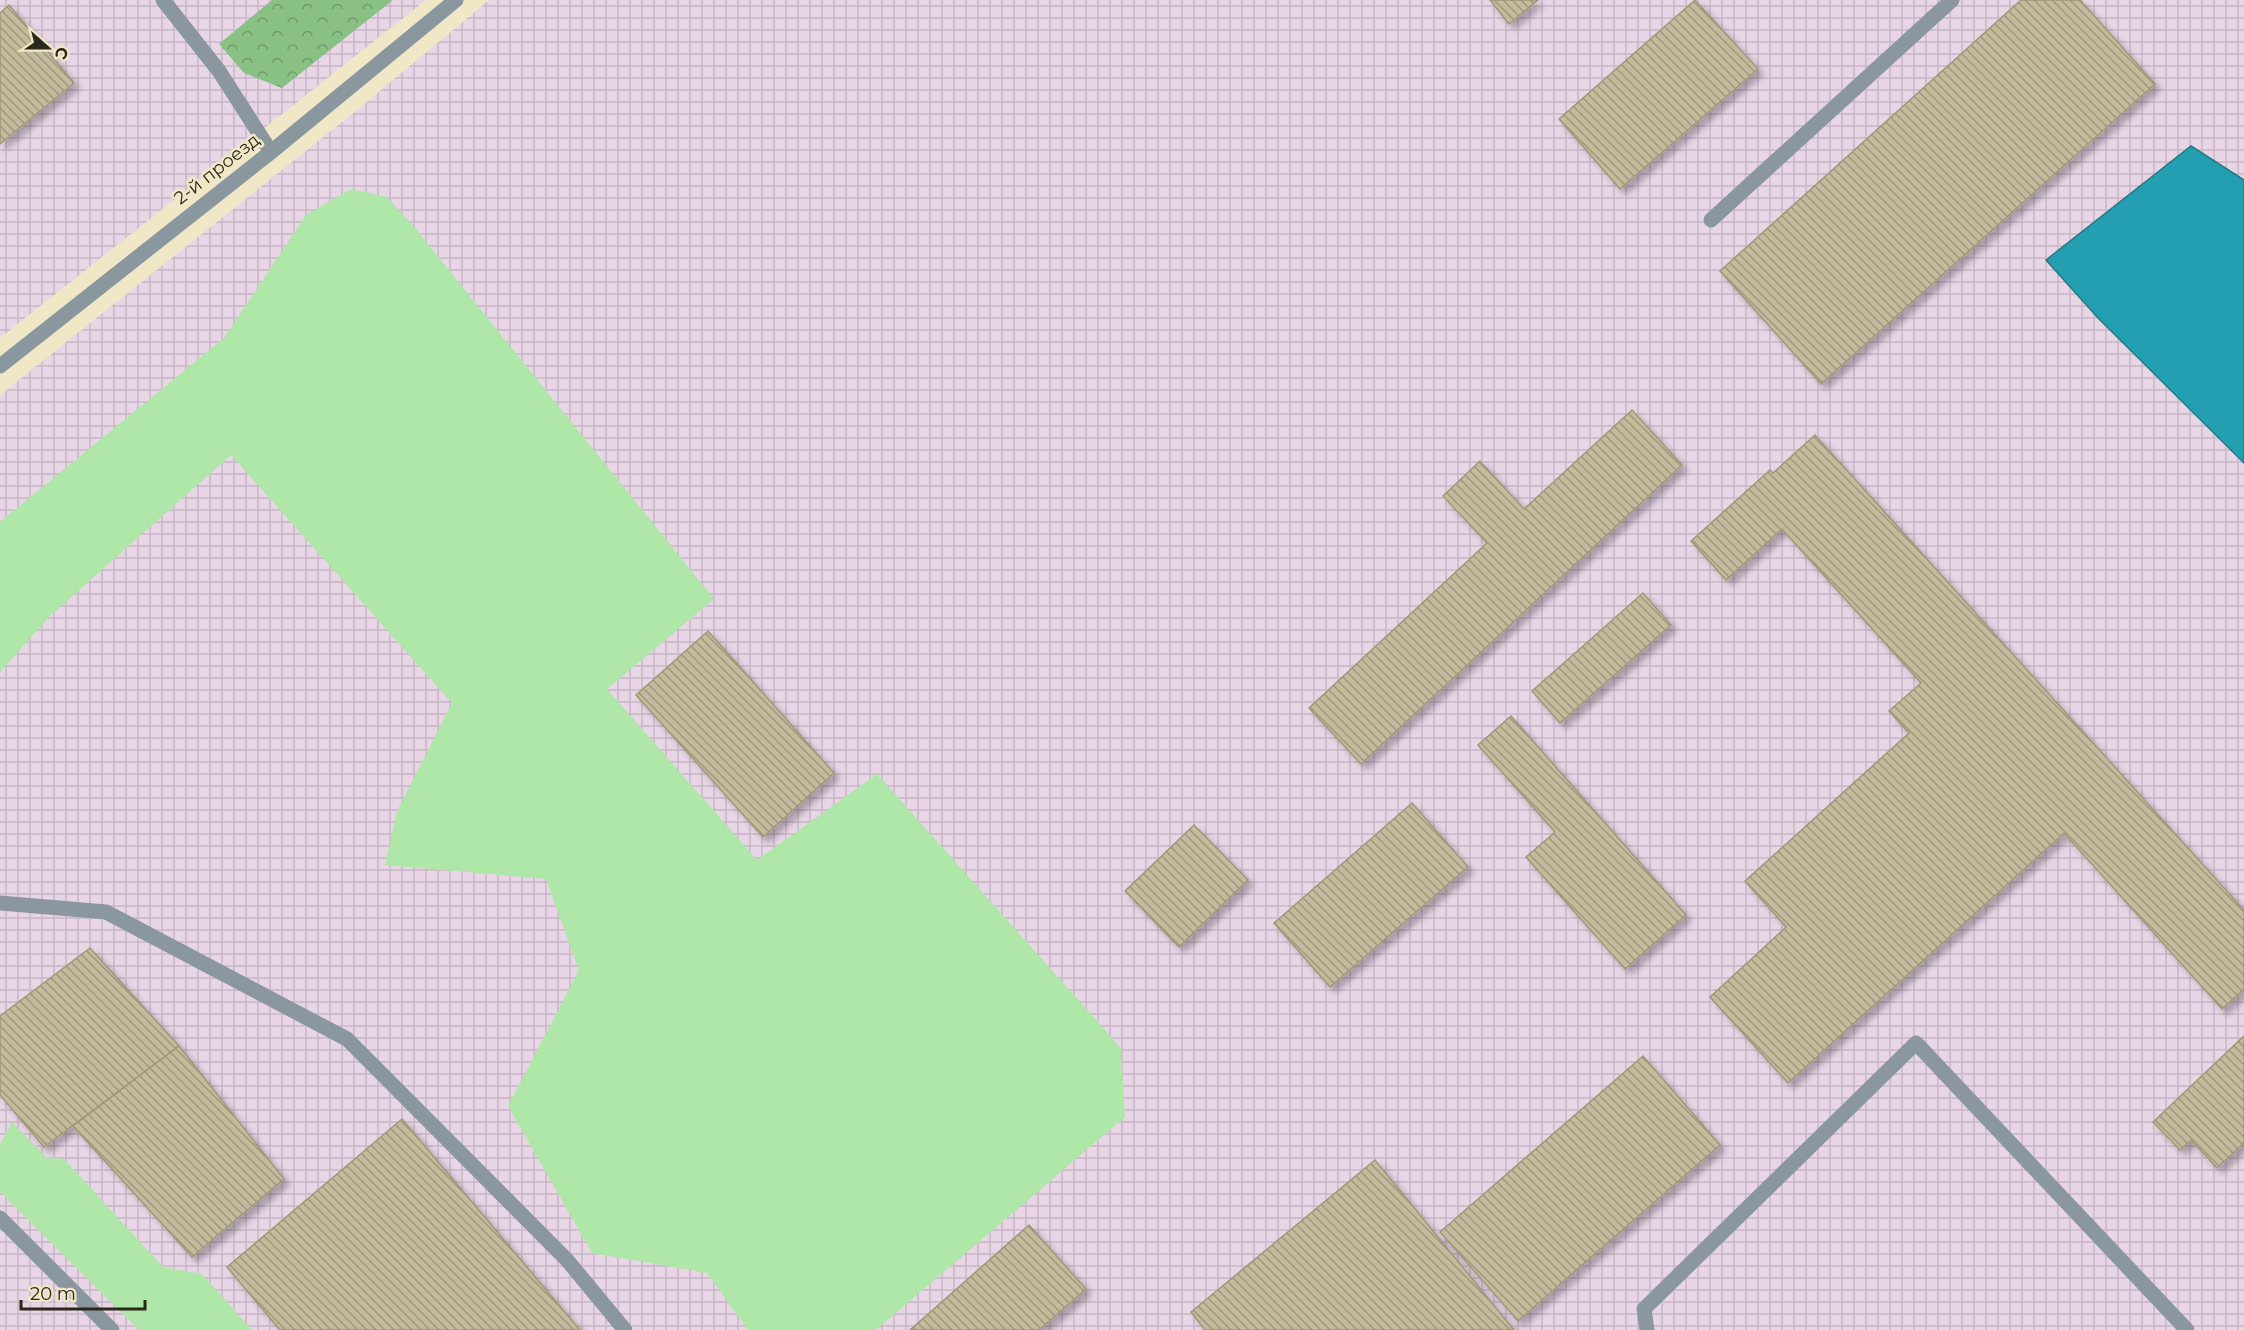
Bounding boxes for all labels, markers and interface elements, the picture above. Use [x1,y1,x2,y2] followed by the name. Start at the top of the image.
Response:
[18,18,78,78] north arrow
[50,44,72,62] text: С
[170,129,264,209] street label: 2-й проезд
[21,1273,146,1311] scale bar
[30,1283,76,1305] text: 20 m

